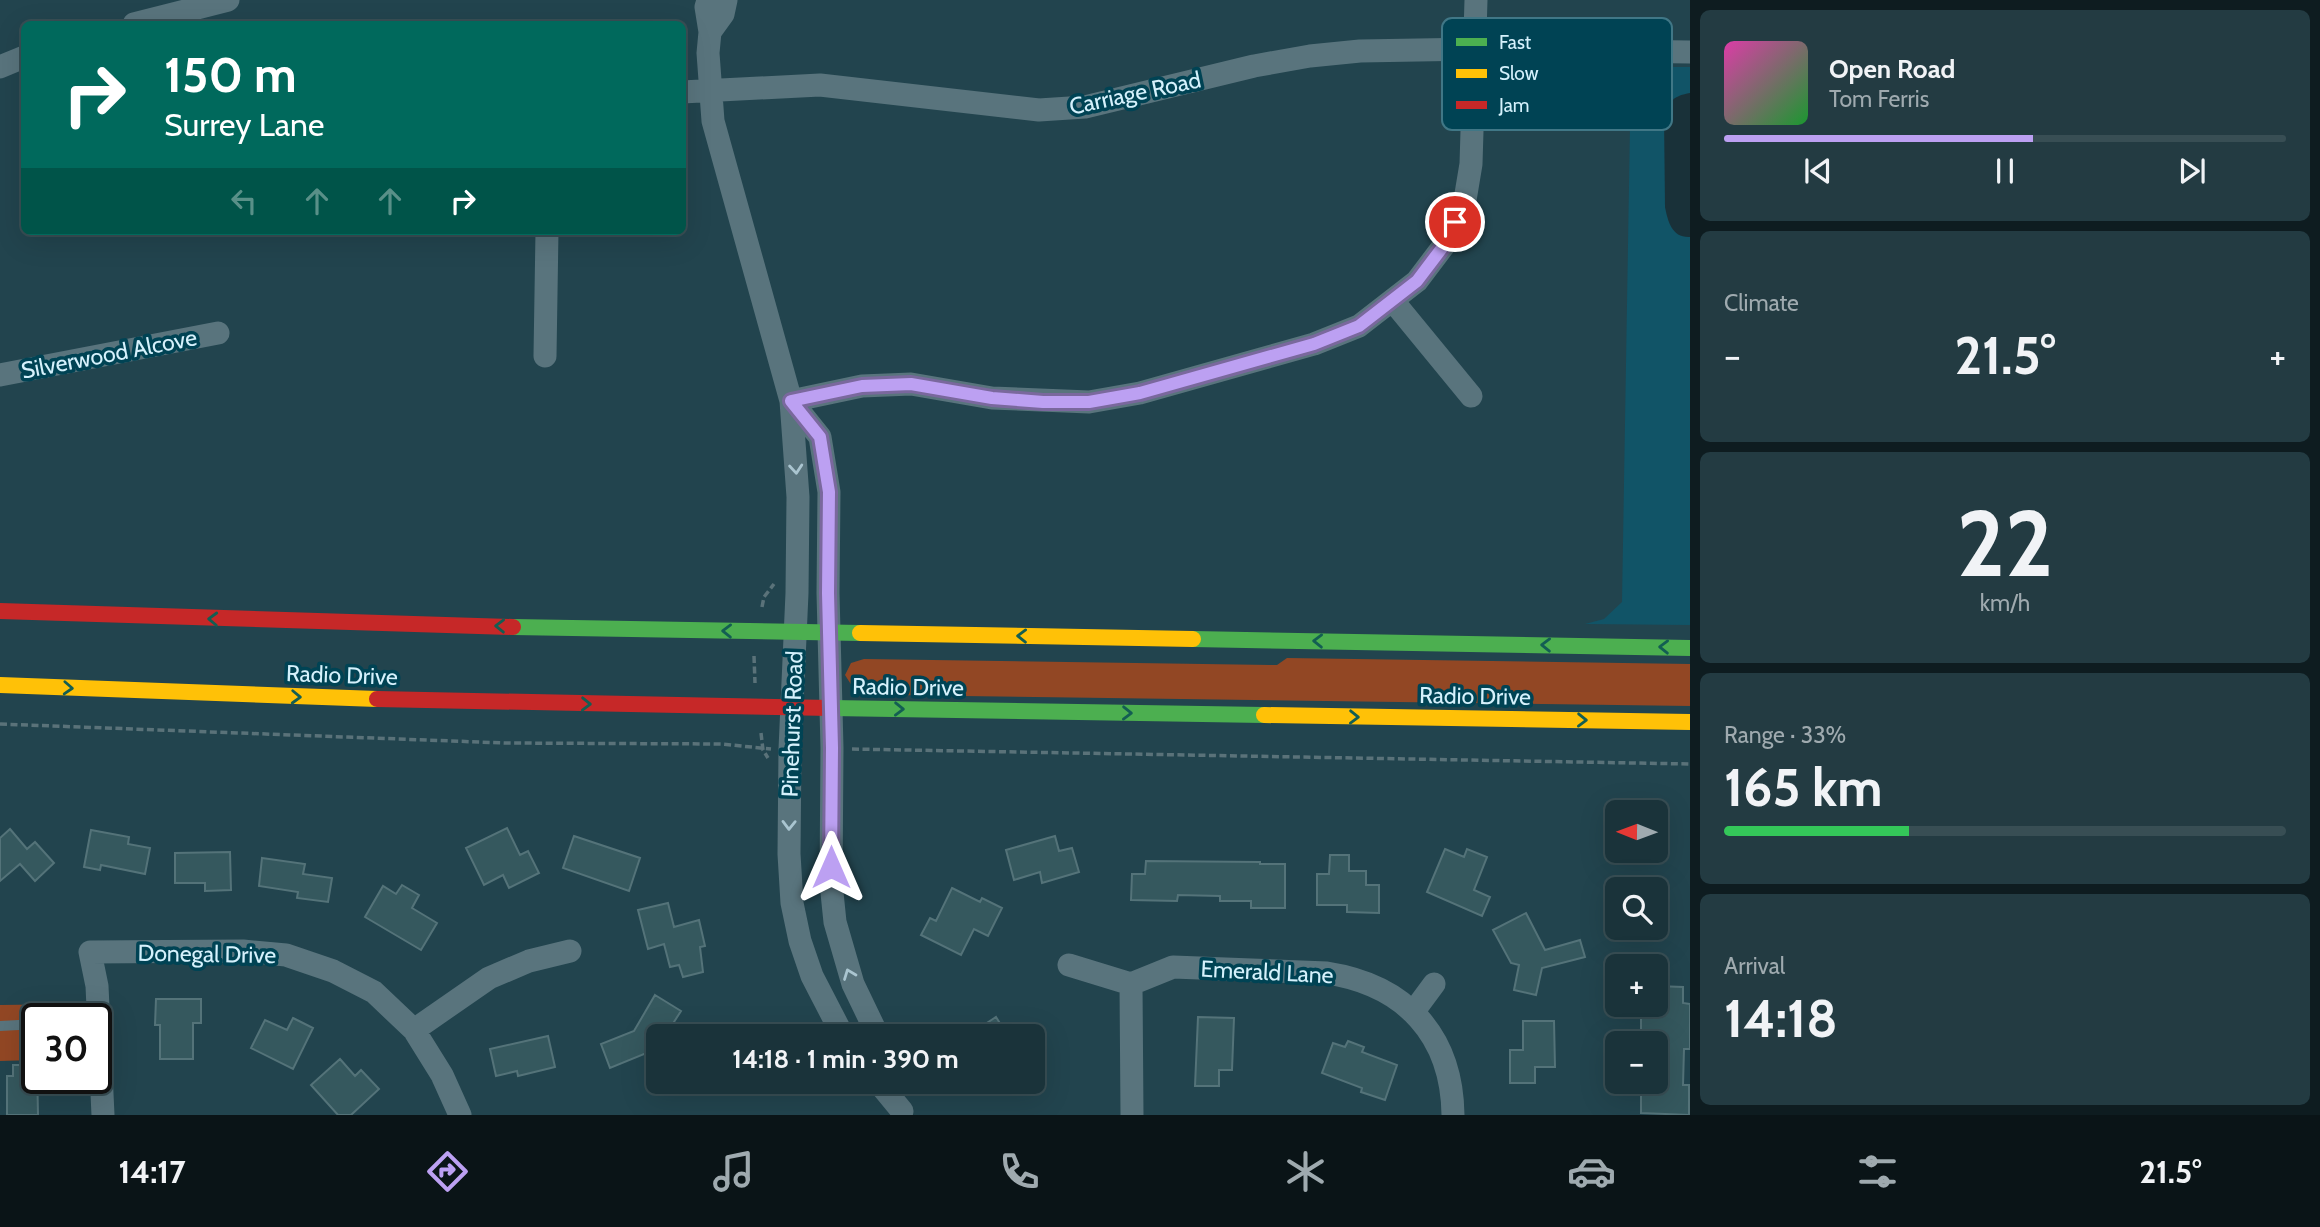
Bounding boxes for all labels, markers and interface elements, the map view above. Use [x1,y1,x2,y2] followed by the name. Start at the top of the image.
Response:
[1442,18,1672,130] legend
[1499,31,1532,54] text: Fast
[164,45,297,104] text: 150 m
[49,49,140,140] icon: right
[1829,53,1955,85] text: Open Road
[1499,62,1539,85] text: Slow
[1067,65,1203,121] street label: Carriage Road
[1829,85,1929,113] text: Tom Ferris
[1498,94,1529,117] text: Jam
[164,105,324,144] text: Surrey Lane
[1799,152,1837,190] icon: previous
[1986,152,2024,190] icon: pause
[2173,152,2211,190] icon: next
[225,182,263,220] icon: left
[298,182,336,220] icon: ahead
[371,182,409,220] icon: ahead
[444,182,482,220] icon: right
[1425,192,1485,252] pin
[1436,203,1474,241] icon: arrive
[1724,289,1799,317] text: Climate
[19,323,199,385] street label: Silverwood Alcove
[1954,324,2056,387] text: 21.5°
[1724,332,1741,379] text: −
[2269,332,2286,379] text: +
[788,464,803,475] one-way arrow
[1957,488,2053,599] text: 22
[1980,589,2030,617] text: km/h
[207,611,218,627] one-way arrow
[494,618,505,634] one-way arrow
[722,623,733,638] one-way arrow
[1017,628,1027,644] one-way arrow
[1312,633,1323,649] one-way arrow
[1540,637,1550,653] one-way arrow
[1658,639,1669,655] one-way arrow
[775,650,809,798] street label: Pinehurst Road
[286,659,399,691] street label: Radio Drive
[852,672,964,702] street label: Radio Drive
[63,681,74,696] one-way arrow
[1419,681,1531,711] street label: Radio Drive
[291,689,301,705] one-way arrow
[581,696,592,711] one-way arrow
[895,701,905,717] one-way arrow
[1122,705,1133,721] one-way arrow
[1349,709,1360,724] one-way arrow
[1577,713,1588,728] one-way arrow
[1724,721,1846,749] text: Range · 33%
[1724,756,1882,819] text: 165 km
[1605,800,1668,863] north arrow
[1605,800,1668,1094] map controls
[781,820,797,830] one-way arrow
[794,830,868,904] position arrow
[1605,877,1668,940] button: search
[137,939,277,969] street label: Donegal Drive
[1724,952,1785,980] text: Arrival
[1605,954,1668,1017] button: +
[1200,955,1334,989] street label: Emerald Lane
[843,969,857,981] one-way arrow
[1724,987,1838,1050] text: 14:18
[21,1003,112,1094] speed limit sign: 30
[1605,1031,1668,1094] button: −
[732,1043,959,1075] text: 14:18 · 1 min · 390 m
[423,1147,472,1196] icon: directions
[709,1147,758,1196] icon: music
[995,1147,1044,1196] icon: phone
[1281,1147,1330,1196] icon: climate
[1567,1147,1616,1196] icon: car
[1853,1147,1902,1196] icon: filters
[119,1152,185,1191] text: 14:17
[2139,1152,2201,1191] text: 21.5°

